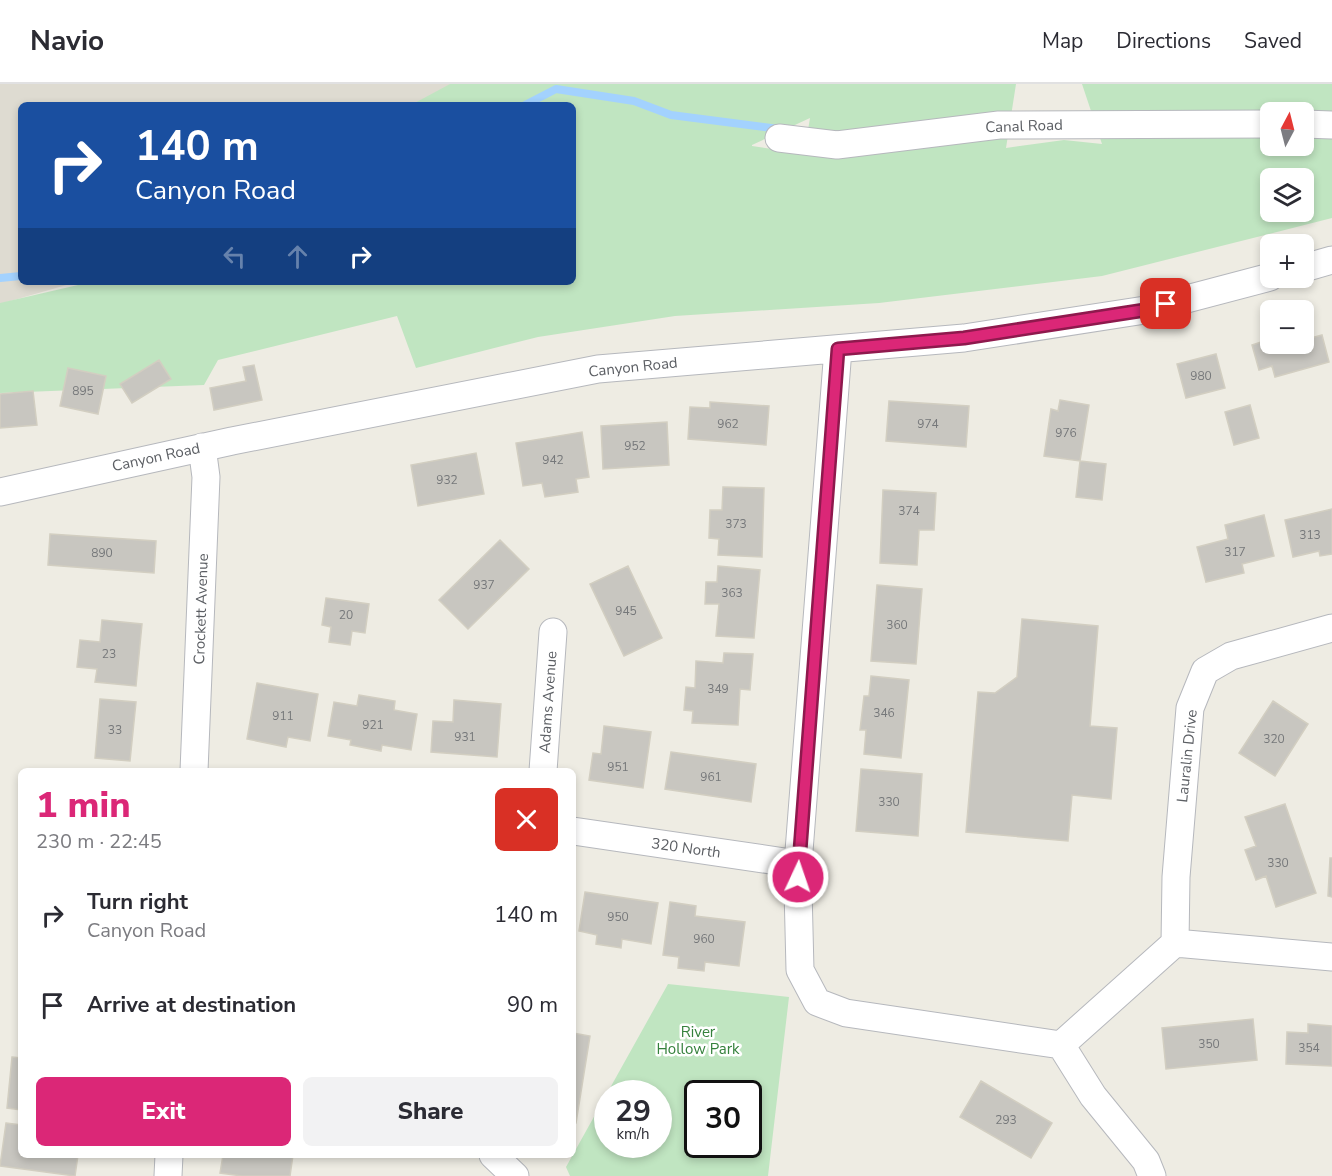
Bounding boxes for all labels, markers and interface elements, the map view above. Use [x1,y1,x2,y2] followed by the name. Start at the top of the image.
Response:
[30,22,104,60] text: Navio
[1042,27,1083,55] text: Map
[1116,27,1211,55] text: Directions
[1244,27,1302,55] text: Saved
[1260,102,1314,156] north arrow
[1260,102,1314,354] map controls
[985,115,1063,137] street label: Canal Road
[135,118,259,175] text: 140 m
[36,126,114,204] icon: right
[1260,168,1314,222] button: layers
[135,172,296,209] text: Canyon Road
[1260,234,1314,288] button: +
[218,240,251,273] icon: left
[281,240,314,273] icon: ahead
[344,240,377,273] icon: right
[1140,278,1191,329] pin
[1149,287,1182,320] icon: arrive
[1260,300,1314,354] button: −
[587,352,679,382] street label: Canyon Road
[1190,368,1212,384] house number: 980
[72,383,94,399] house number: 895
[717,416,739,432] house number: 962
[917,416,939,432] house number: 974
[1055,425,1077,441] house number: 976
[110,438,202,476] street label: Canyon Road
[624,438,646,454] house number: 952
[542,452,564,468] house number: 942
[436,472,458,488] house number: 932
[898,503,920,519] house number: 374
[725,516,747,532] house number: 373
[1299,527,1321,543] house number: 313
[1224,544,1246,560] house number: 317
[91,545,113,561] house number: 890
[189,553,213,665] street label: Crockett Avenue
[473,577,495,593] house number: 937
[721,585,743,601] house number: 363
[615,603,637,619] house number: 945
[339,607,353,623] house number: 20
[886,617,908,633] house number: 360
[102,646,116,662] house number: 23
[534,650,562,754] street label: Adams Avenue
[707,681,729,697] house number: 349
[873,705,895,721] house number: 346
[272,708,294,724] house number: 911
[1172,708,1202,804] street label: Lauralin Drive
[362,717,384,733] house number: 921
[108,722,122,738] house number: 33
[454,729,476,745] house number: 931
[1263,731,1285,747] house number: 320
[607,759,629,775] house number: 951
[700,769,722,785] house number: 961
[36,781,131,830] text: 1 min
[495,788,558,851] button: close
[878,794,900,810] house number: 330
[36,828,162,855] text: 230 m · 22:45
[650,833,722,863] street label: 320 North
[766,845,830,909] position arrow
[1267,855,1289,871] house number: 330
[87,887,188,917] text: Turn right
[36,899,69,932] icon: right
[494,900,558,930] text: 140 m
[607,909,629,925] house number: 950
[87,917,206,944] text: Canyon Road
[693,931,715,947] house number: 960
[36,989,69,1022] icon: arrive
[87,990,296,1020] text: Arrive at destination
[507,990,558,1020] text: 90 m
[656,1022,740,1059] park label: River Hollow Park
[1198,1036,1220,1052] house number: 350
[1298,1040,1320,1056] house number: 354
[36,1077,291,1146] button: Exit
[303,1077,558,1146] button: Share
[684,1080,762,1158] speed limit sign: 30
[615,1091,651,1132] text: 29
[995,1112,1017,1128] house number: 293
[616,1124,650,1144] text: km/h

